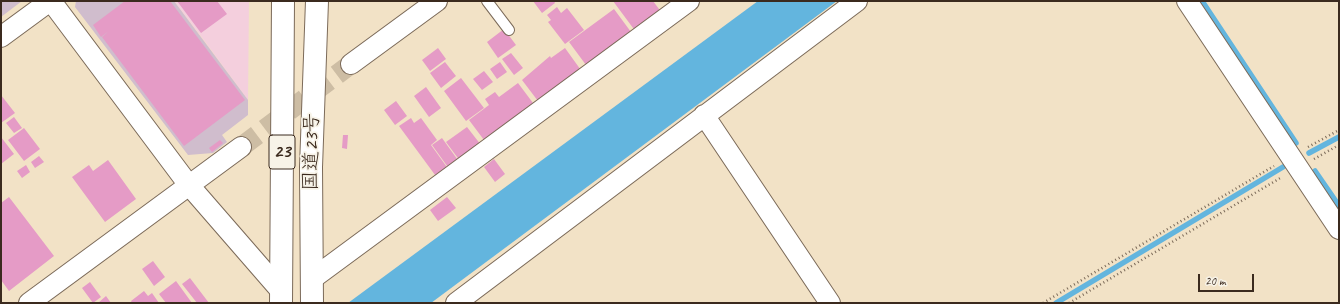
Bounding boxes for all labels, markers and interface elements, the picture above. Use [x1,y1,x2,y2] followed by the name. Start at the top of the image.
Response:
[299,113,325,191] street label: 国道23号
[269,135,295,169] road number: 23
[1200,266,1256,292] scale bar
[1205,273,1225,289] text: 20 m

